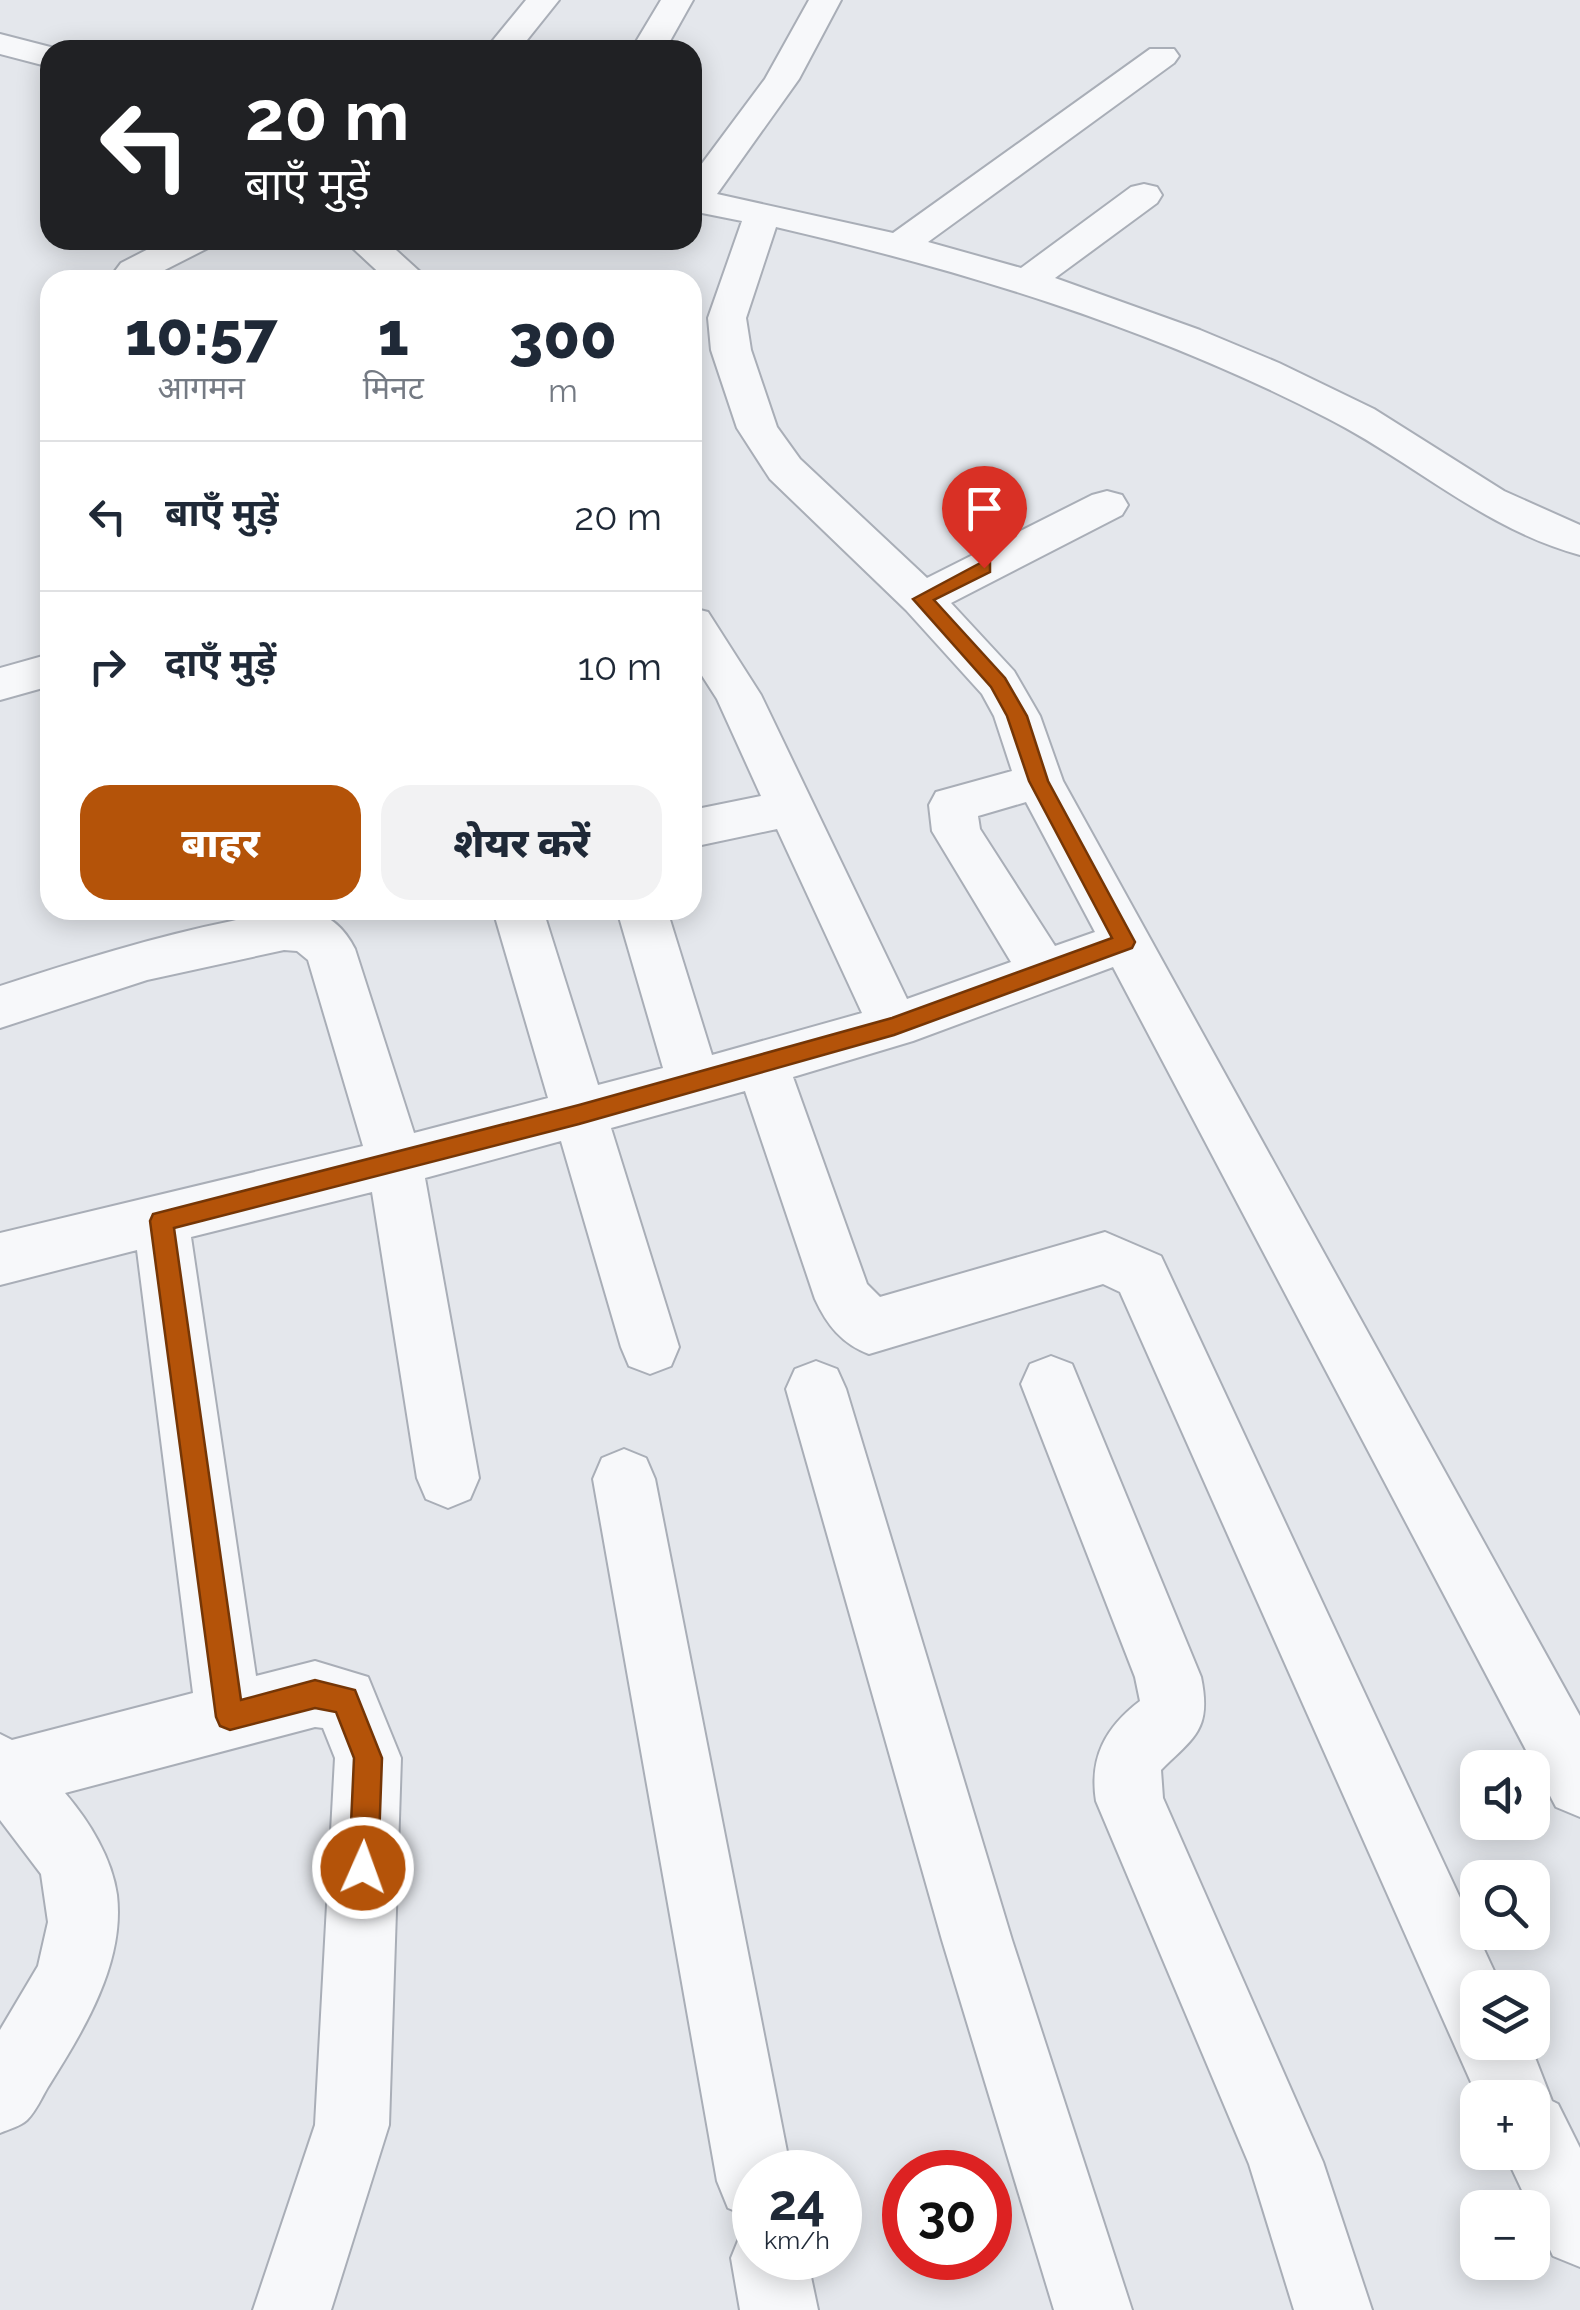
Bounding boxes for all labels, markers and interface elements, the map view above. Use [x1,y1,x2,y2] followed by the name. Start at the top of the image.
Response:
[245,74,409,156] text: 20 m
[80,80,210,210] icon: left
[245,158,370,211] text: बाएँ मुड़ें
[125,299,278,369] text: 10:57
[378,299,409,369] text: 1
[509,302,617,372] text: 300
[158,369,245,406] text: आगमन
[363,369,424,406] text: मिनट
[548,372,578,409] text: m
[942,466,1027,569] pin
[957,481,1012,536] icon: arrive
[80,489,135,544] icon: left
[165,490,278,535] text: बाएँ मुड़ें
[574,494,662,539] text: 20 m
[80,639,135,694] icon: right
[165,640,276,685] text: दाएँ मुड़ें
[578,644,662,689] text: 10 m
[80,785,361,900] button: बाहर
[381,785,662,900] button: शेयर करें
[1460,1750,1550,2280] map controls
[1460,1750,1550,1840] button: sound
[311,1816,415,1920] position arrow
[1460,1860,1550,1950] button: search
[1460,1970,1550,2060] button: layers
[1460,2080,1550,2170] button: +
[882,2150,1012,2280] speed limit sign: 30
[769,2173,825,2232] text: 24
[1460,2190,1550,2280] button: −
[764,2225,830,2255] text: km/h

